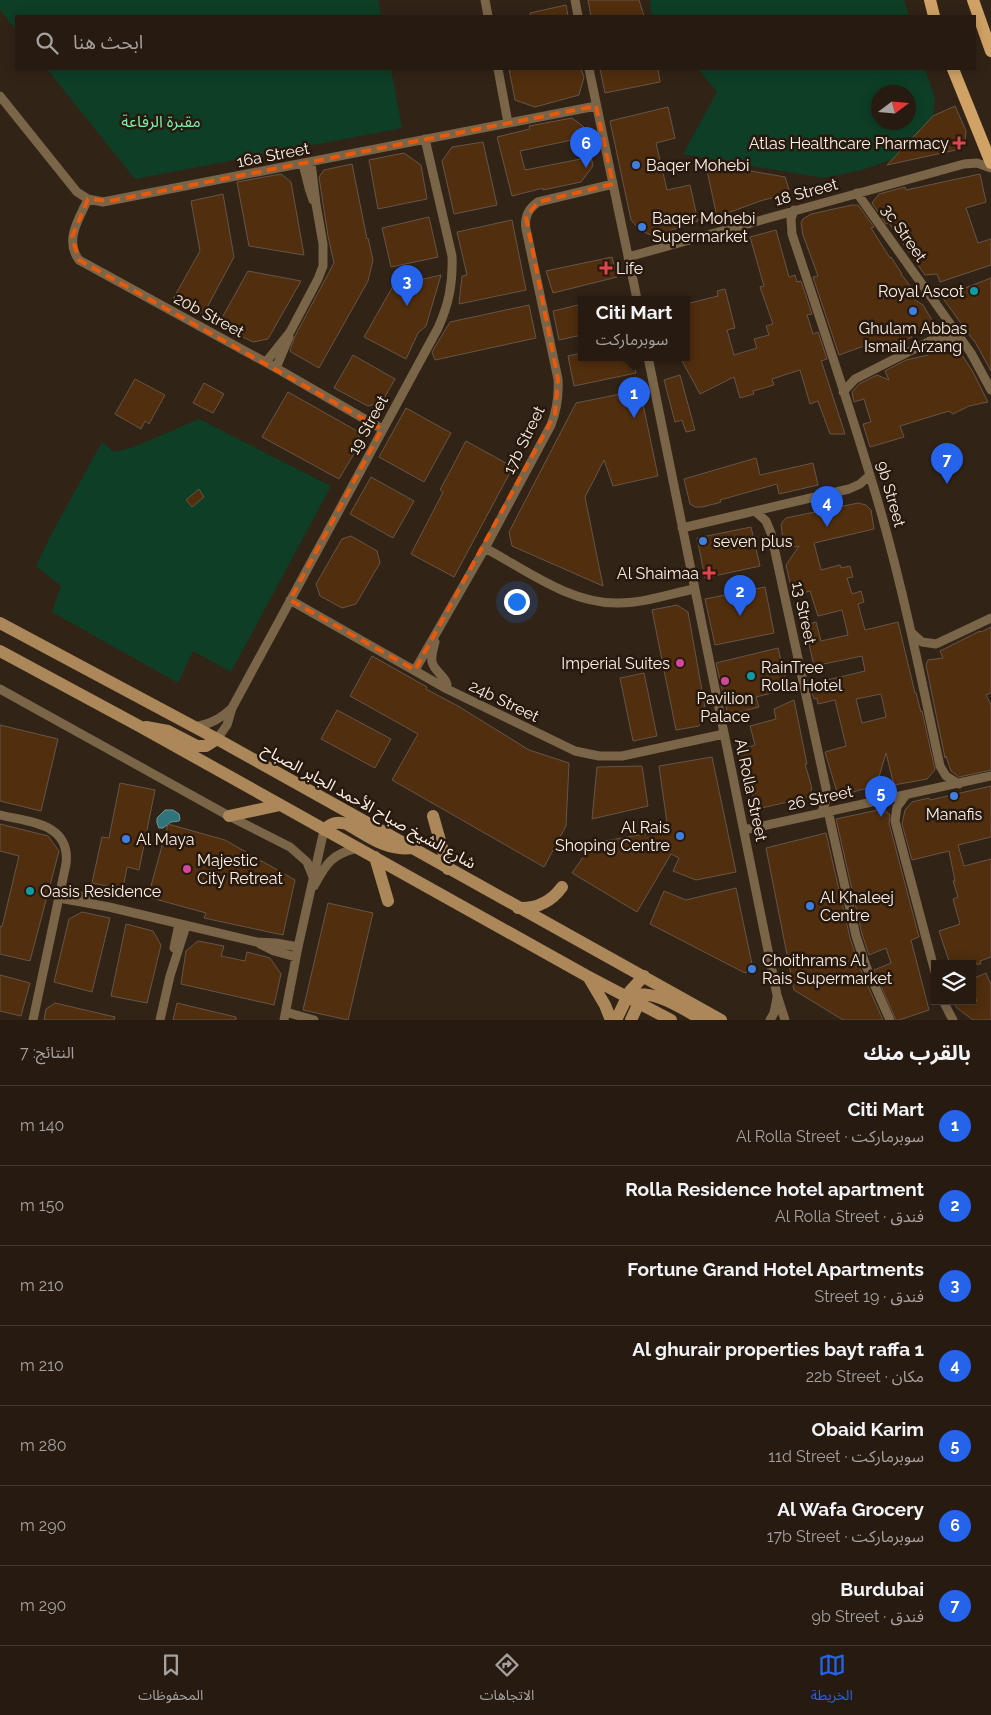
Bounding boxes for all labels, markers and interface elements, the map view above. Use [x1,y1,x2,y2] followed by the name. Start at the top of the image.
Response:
[15,15,976,70] search box
[33,29,61,57] icon: search
[73,31,143,53] text: ابحث هنا
[871,85,916,130] north arrow
[121,112,201,131] park label: مقبرة الرفاعة
[570,127,602,168] pin: 6
[749,134,949,153] place label: Atlas Healthcare Pharmacy
[953,137,965,149] marker: Atlas Healthcare Pharmacy
[235,139,312,171] street label: 16a Street
[646,156,749,175] place label: Baqer Mohebi
[630,159,642,171] marker: Baqer Mohebi
[772,174,840,210] street label: 18 Street
[877,201,931,266] street label: 3c Street
[652,209,755,246] place label: Baqer Mohebi Supermarket
[636,221,648,233] marker: Baqer Mohebi Supermarket
[616,259,643,278] place label: Life
[600,262,612,274] marker: Life
[391,265,423,306] pin: 3
[878,282,965,301] place label: Royal Ascot
[968,285,980,297] marker: Royal Ascot
[171,289,248,342] street label: 20b Street
[578,296,690,361] popup
[596,301,672,323] text: Citi Mart
[907,305,919,317] marker: Ghulam Abbas Ismail Arzang
[859,319,968,356] place label: Ghulam Abbas Ismail Arzang
[596,330,668,349] text: سوبرماركت
[618,377,650,418] pin: 1
[344,392,392,458] street label: 19 Street
[499,402,549,477] street label: 17b Street
[931,443,963,484] pin: 7
[873,459,910,530] street label: 9b Street
[811,486,843,527] pin: 4
[713,532,793,551] place label: seven plus
[697,535,709,547] marker: seven plus
[617,564,699,583] place label: Al Shaimaa
[703,567,715,579] marker: Al Shaimaa
[724,575,756,616] pin: 2
[788,580,820,647] street label: 13 Street
[504,589,530,615] your location
[561,654,670,673] place label: Imperial Suites
[674,657,686,669] marker: Imperial Suites
[761,658,843,695] place label: RainTree Rolla Hotel
[745,670,757,682] marker: RainTree Rolla Hotel
[719,675,731,687] marker: Pavilion Palace
[466,676,543,726] street label: 24b Street
[696,689,754,726] place label: Pavilion Palace
[731,737,771,844] street label: Al Rolla Street
[257,739,479,876] street label: شارع الشيخ صباح الأحمد الجابر الصباح
[865,776,897,817] pin: 5
[786,782,855,814] street label: 26 Street
[948,790,960,802] marker: Manafis
[926,805,982,824] place label: Manafis
[555,818,670,855] place label: Al Rais Shoping Centre
[136,830,194,849] place label: Al Maya
[674,830,686,842] marker: Al Rais Shoping Centre
[120,833,132,845] marker: Al Maya
[197,851,283,888] place label: Majestic City Retreat
[181,863,193,875] marker: Majestic City Retreat
[40,882,161,901] place label: Oasis Residence
[24,885,36,897] marker: Oasis Residence
[820,888,894,925] place label: Al Khaleej Centre
[804,900,816,912] marker: Al Khaleej Centre
[762,951,893,988] place label: Choithrams Al Rais Supermarket
[931,960,976,1005] map controls
[931,960,976,1005] button: layers
[746,963,758,975] marker: Choithrams Al Rais Supermarket
[864,1040,971,1065] text: بالقرب منك
[20,1043,74,1062] text: النتائج: 7
[848,1098,924,1120] text: Citi Mart
[20,1116,64,1135] text: 140 m
[951,1116,959,1135] text: 1
[736,1127,924,1146] text: سوبرماركت · Al Rolla Street
[625,1178,924,1200] text: Rolla Residence hotel apartment
[20,1196,64,1215] text: 150 m
[950,1196,960,1215] text: 2
[775,1207,924,1226] text: فندق · Al Rolla Street
[627,1258,924,1280] text: Fortune Grand Hotel Apartments
[20,1276,64,1295] text: 210 m
[951,1276,959,1295] text: 3
[815,1287,924,1306] text: فندق · 19 Street
[632,1338,924,1360] text: Al ghurair properties bayt raffa 1
[20,1356,64,1375] text: 210 m
[950,1356,960,1375] text: 4
[806,1367,924,1386] text: مكان · 22b Street
[812,1418,924,1440] text: Obaid Karim
[20,1436,66,1455] text: 280 m
[951,1436,959,1455] text: 5
[768,1447,924,1466] text: سوبرماركت · 11d Street
[777,1498,924,1520] text: Al Wafa Grocery
[20,1516,66,1535] text: 290 m
[950,1516,960,1535] text: 6
[767,1527,924,1546] text: سوبرماركت · 17b Street
[840,1578,924,1600] text: Burdubai
[20,1596,66,1615] text: 290 m
[951,1596,960,1615] text: 7
[812,1607,924,1626] text: فندق · 9b Street
[138,1651,203,1710] tab: المحفوظات
[480,1651,534,1710] tab: الاتجاهات
[811,1651,853,1710] tab: الخريطة

